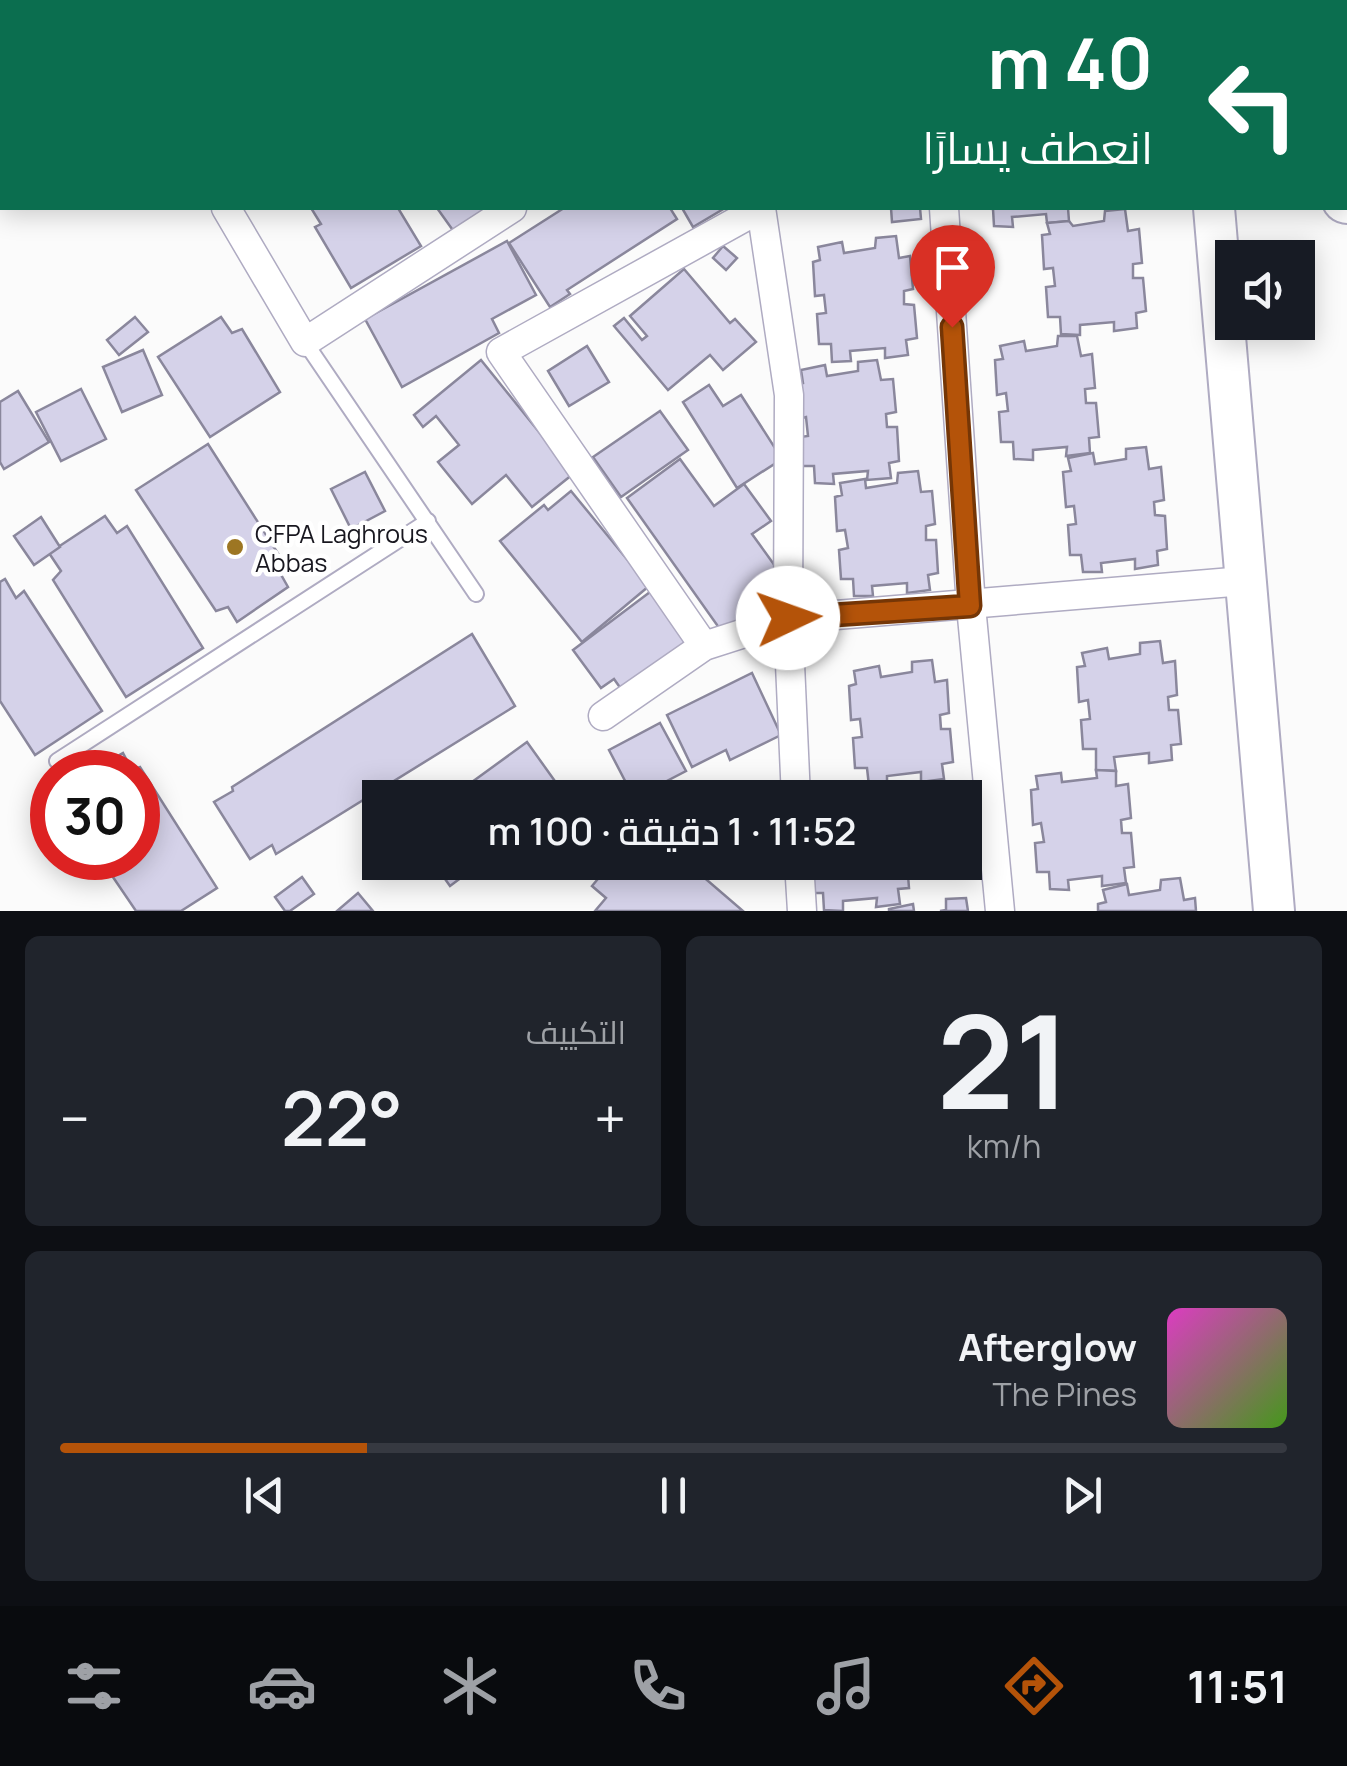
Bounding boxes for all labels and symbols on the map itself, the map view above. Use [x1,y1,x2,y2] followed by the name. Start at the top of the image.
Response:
[910,225,995,328] pin
[255,516,428,580] place label: CFPA Laghrous Abbas
[224,536,246,558] marker: CFPA Laghrous Abbas
[736,566,840,670] position arrow
[30,750,160,880] speed limit sign: 30

